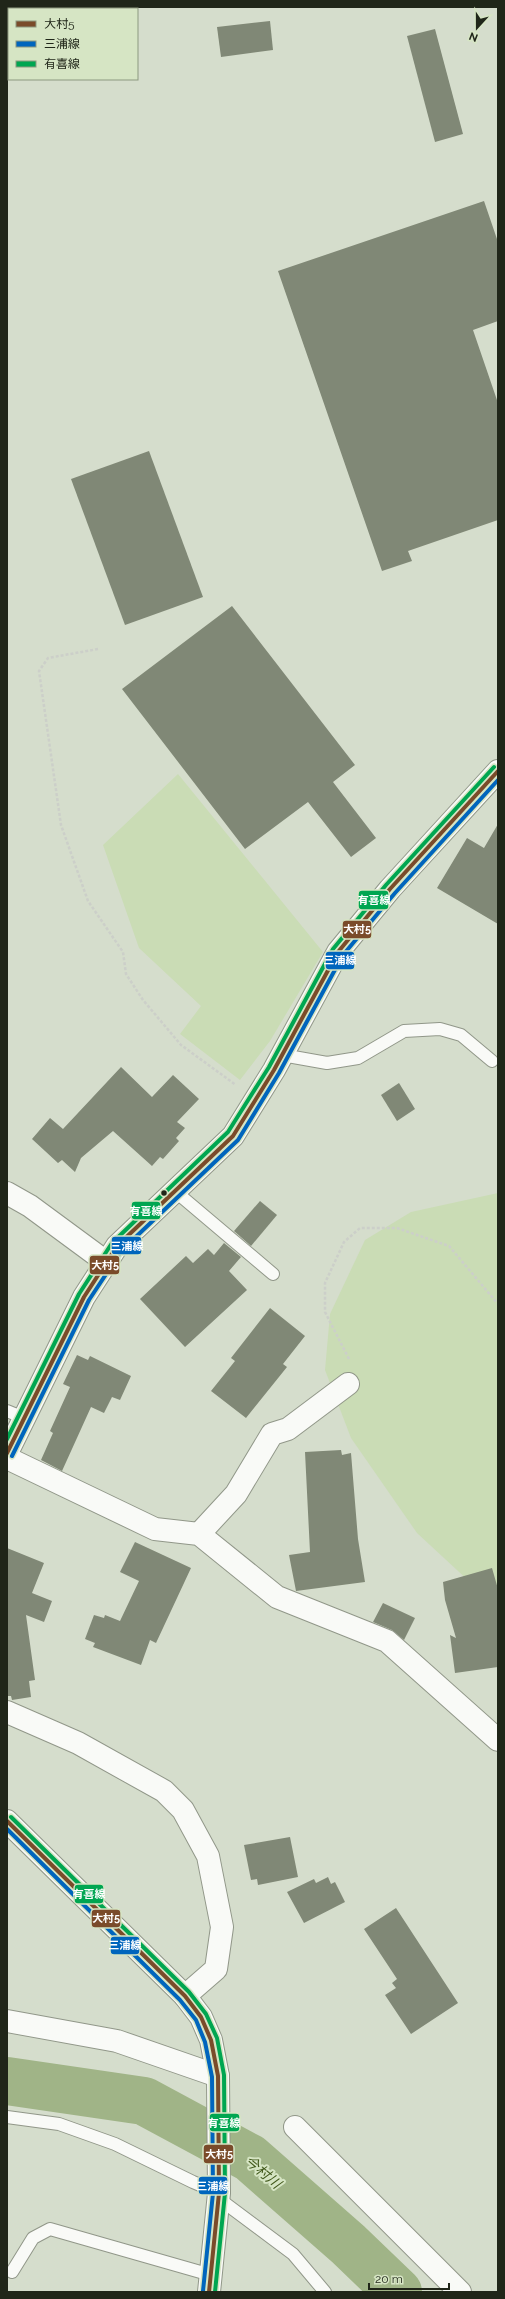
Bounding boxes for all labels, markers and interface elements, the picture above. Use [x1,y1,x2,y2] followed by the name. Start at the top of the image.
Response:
[8,8,138,80] legend
[457,8,497,48] north arrow
[44,17,75,31] text: 大村5
[467,29,480,44] text: N
[44,37,80,51] text: 三浦線
[44,57,80,71] text: 有喜線
[358,890,389,910] line badge: 有喜線
[358,894,391,907] text: 有喜線
[342,920,372,939] line badge: 大村5
[343,923,371,936] text: 大村5
[325,951,355,970] line badge: 三浦線
[324,954,357,967] text: 三浦線
[159,1188,169,1198] unlabelled marker
[131,1201,161,1220] line badge: 有喜線
[130,1205,163,1218] text: 有喜線
[111,1236,142,1255] line badge: 三浦線
[111,1240,144,1253] text: 三浦線
[89,1255,120,1275] line badge: 大村5
[91,1259,119,1272] text: 大村5
[74,1884,104,1904] line badge: 有喜線
[73,1888,106,1901] text: 有喜線
[91,1909,121,1928] line badge: 大村5
[92,1912,120,1925] text: 大村5
[110,1936,140,1955] line badge: 三浦線
[109,1939,142,1952] text: 三浦線
[209,2113,240,2132] line badge: 有喜線
[208,2117,241,2130] text: 有喜線
[203,2144,234,2164] line badge: 大村5
[205,2148,233,2161] text: 大村5
[242,2152,286,2193] water label: 今村川
[198,2176,228,2195] line badge: 三浦線
[197,2180,230,2193] text: 三浦線
[369,2265,449,2291] scale bar
[375,2272,403,2286] text: 20 m

